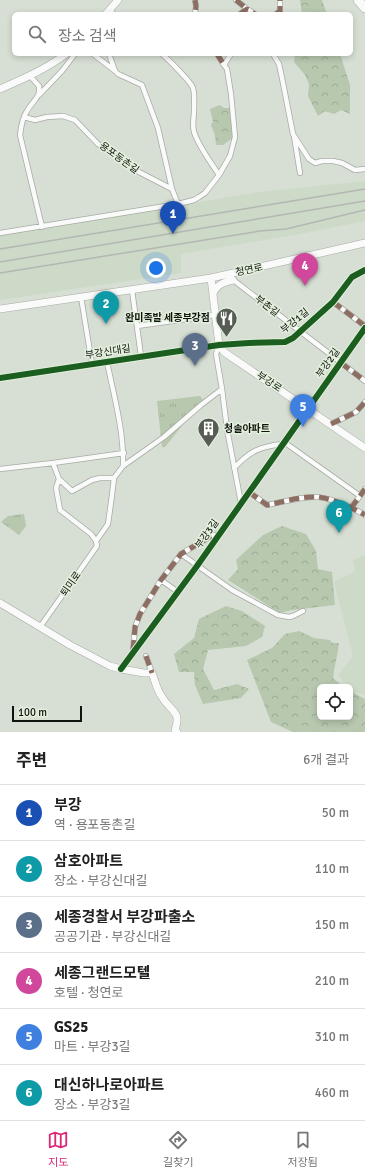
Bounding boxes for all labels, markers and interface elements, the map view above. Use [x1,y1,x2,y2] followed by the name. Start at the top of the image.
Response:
[12,12,353,56] search box
[26,23,48,45] icon: search
[58,27,117,45] text: 장소 검색
[97,140,141,176] street label: 용포동촌길
[160,201,186,234] pin: 1
[292,253,318,286] pin: 4
[146,258,166,278] your location
[234,261,264,279] street label: 청연로
[93,291,119,324] pin: 2
[252,293,282,319] street label: 부촌길
[213,305,239,338] restaurant icon: 완미족발 세종부강점
[278,306,312,336] street label: 부강1길
[125,312,210,324] place label: 완미족발 세종부강점
[182,333,208,366] pin: 3
[84,342,132,362] street label: 부강신대길
[314,346,342,380] street label: 부강2길
[254,369,284,395] street label: 부강로
[290,394,316,427] pin: 5
[196,416,222,449] building icon: 청솔아파트
[224,423,270,435] place label: 청솔아파트
[326,500,352,533] pin: 6
[193,517,221,551] street label: 부강3길
[58,569,84,599] street label: 퇴미로
[317,684,353,720] map controls
[317,684,353,720] button: locate
[12,704,82,723] scale bar
[18,706,47,719] text: 100 m
[16,750,47,771] text: 주변
[303,752,349,768] text: 6개 결과
[54,796,82,814] text: 부강
[25,805,33,821] text: 1
[322,805,349,821] text: 50 m
[54,817,135,833] text: 역 · 용포동촌길
[54,852,123,870] text: 삼호아파트
[25,861,33,877] text: 2
[315,861,349,877] text: 110 m
[54,873,147,889] text: 장소 · 부강신대길
[54,908,195,926] text: 세종경찰서 부강파출소
[25,917,33,933] text: 3
[315,917,349,933] text: 150 m
[54,929,171,945] text: 공공기관 · 부강신대길
[54,964,151,982] text: 세종그랜드모텔
[25,973,33,989] text: 4
[315,973,349,989] text: 210 m
[54,985,123,1001] text: 호텔 · 청연로
[54,1018,88,1036] text: GS25
[25,1029,33,1045] text: 5
[315,1029,349,1045] text: 310 m
[54,1039,131,1055] text: 마트 · 부강3길
[54,1076,164,1094] text: 대신하나로아파트
[25,1085,33,1101] text: 6
[315,1085,349,1101] text: 460 m
[54,1097,131,1113] text: 장소 · 부강3길
[47,1129,69,1169] tab: 지도
[163,1129,193,1169] tab: 길찾기
[288,1129,318,1169] tab: 저장됨

